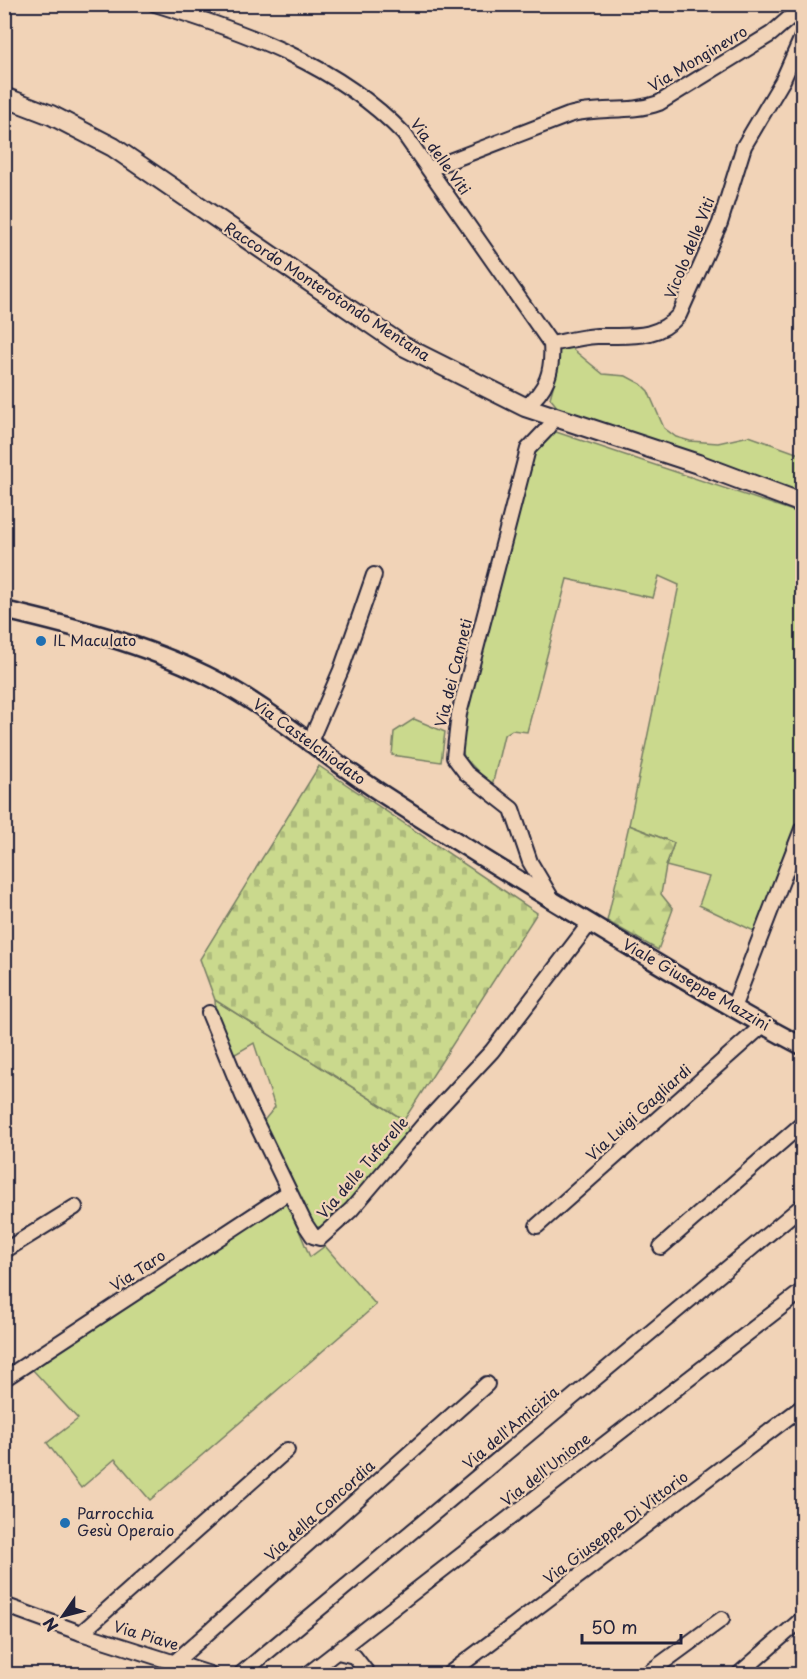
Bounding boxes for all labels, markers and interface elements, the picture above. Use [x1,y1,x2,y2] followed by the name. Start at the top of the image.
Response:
[643,19,751,96] street label: Via Monginevro
[405,113,477,199] street label: Via delle Viti
[658,193,720,302] street label: Vicolo delle Viti
[220,215,436,366] street label: Raccordo Monterotondo Mentana
[428,616,477,730] street label: Via dei Canneti
[53,628,136,651] place label: IL Maculato
[34,634,48,648] marker: IL Maculato
[249,692,371,790] street label: Via Castelchiodato
[619,932,775,1035] street label: Viale Giuseppe Mazzini
[580,1058,696,1166] street label: Via Luigi Gagliardi
[311,1111,413,1223] street label: Via delle Tufarelle
[105,1243,169,1296] street label: Via Taro
[457,1379,564,1474] street label: Via dell'Amicizia
[495,1426,595,1511] street label: Via dell'Unione
[259,1454,380,1566] street label: Via della Concordia
[538,1465,692,1589] street label: Via Giuseppe Di Vittorio
[77,1501,174,1541] place label: Parrocchia Gesù Operaio
[58,1516,72,1530] marker: Parrocchia Gesù Operaio
[33,1586,93,1646] north arrow
[582,1607,681,1645] scale bar
[36,1613,63,1637] text: N
[591,1613,638,1640] text: 50 m
[111,1614,182,1655] street label: Via Piave

